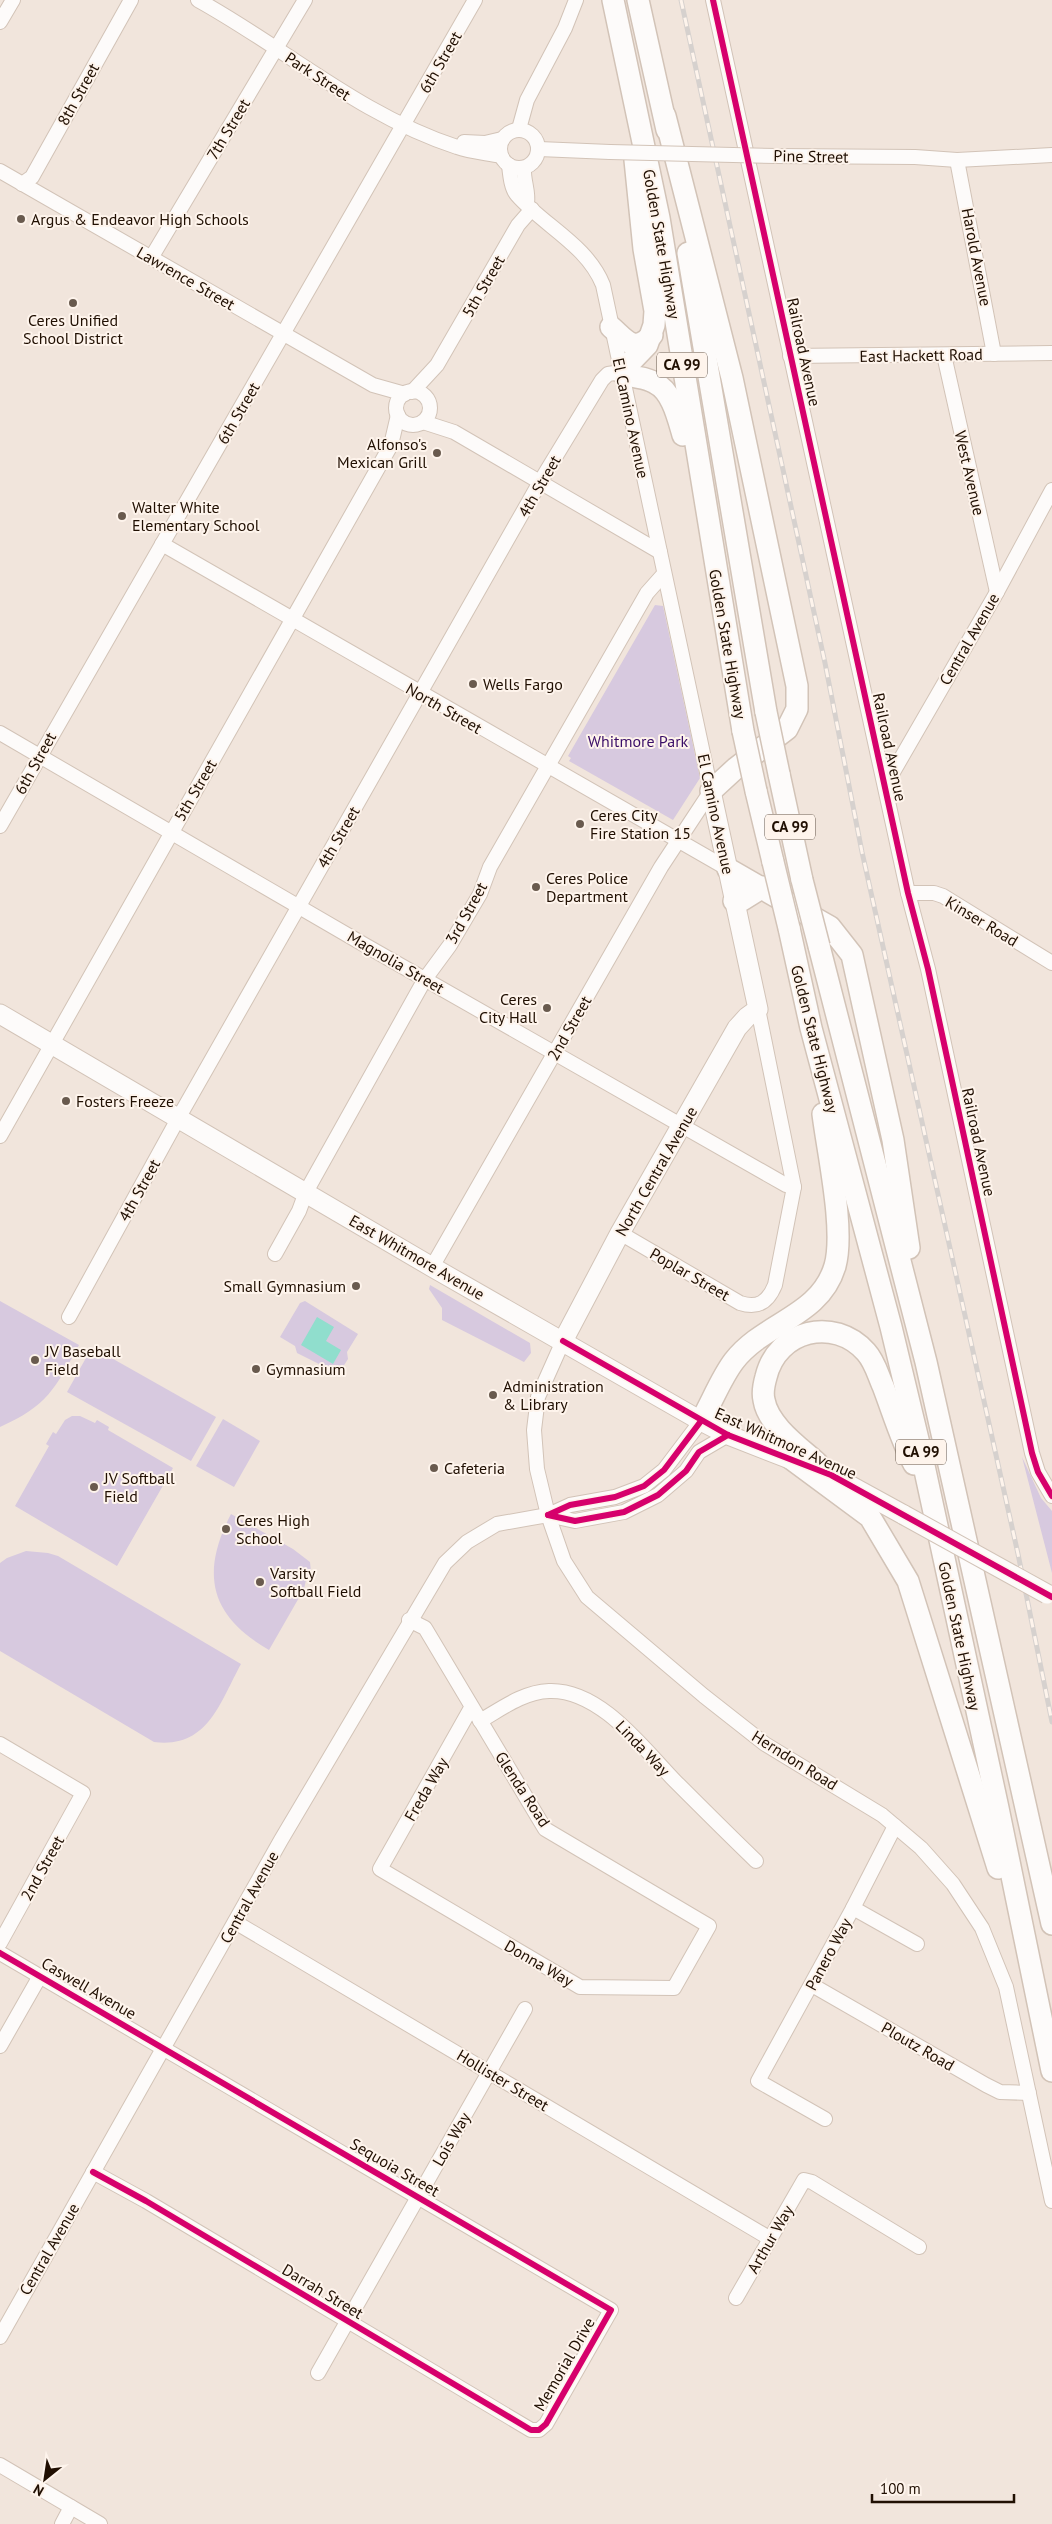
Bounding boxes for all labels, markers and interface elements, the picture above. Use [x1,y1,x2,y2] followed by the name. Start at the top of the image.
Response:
[414,27,466,96] street label: 6th Street
[281,47,355,105] street label: Park Street
[53,59,104,129] street label: 8th Street
[202,94,254,163] street label: 7th Street
[773,145,849,167] street label: Pine Street
[639,167,685,321] street label: Golden State Highway
[958,206,996,308] street label: Harold Avenue
[31,209,249,229] place label: Argus & Endeavor High Schools
[15,213,27,225] marker: Argus & Endeavor High Schools
[133,242,239,314] street label: Lawrence Street
[457,251,509,320] street label: 5th Street
[783,296,825,408] street label: Railroad Avenue
[67,297,79,309] marker: Ceres Unified School District
[23,310,123,348] place label: Ceres Unified School District
[859,344,983,366] street label: East Hackett Road
[657,352,707,378] road number: CA 99
[608,356,654,480] street label: El Camino Avenue
[212,378,264,447] street label: 6th Street
[951,429,989,517] street label: West Avenue
[337,434,427,472] place label: Alfonso's Mexican Grill
[431,447,443,459] marker: Alfonso's Mexican Grill
[513,451,565,520] street label: 4th Street
[132,497,260,535] place label: Walter White Elementary School
[116,510,128,522] marker: Walter White Elementary School
[705,567,751,721] street label: Golden State Highway
[935,590,1003,688] street label: Central Avenue
[483,674,563,694] place label: Wells Fargo
[402,678,486,738] street label: North Street
[467,678,479,690] marker: Wells Fargo
[869,691,911,803] street label: Railroad Avenue
[10,728,61,798] street label: 6th Street
[588,731,689,751] park label: Whitmore Park
[693,752,739,876] street label: El Camino Avenue
[169,755,221,824] street label: 5th Street
[312,802,364,871] street label: 4th Street
[590,805,691,843] place label: Ceres City Fire Station 15
[765,814,815,840] road number: CA 99
[574,818,586,830] marker: Ceres City Fire Station 15
[546,868,628,906] place label: Ceres Police Department
[441,878,491,948] street label: 3rd Street
[530,881,542,893] marker: Ceres Police Department
[942,892,1022,950] street label: Kinser Road
[344,926,448,998] street label: Magnolia Street
[787,963,843,1116] street label: Golden State Highway
[479,989,537,1027] place label: Ceres City Hall
[543,992,596,1064] street label: 2nd Street
[541,1002,553,1014] marker: Ceres City Hall
[958,1086,1000,1198] street label: Railroad Avenue
[76,1091,174,1111] place label: Fosters Freeze
[60,1095,72,1107] marker: Fosters Freeze
[611,1103,701,1239] street label: North Central Avenue
[114,1155,165,1225] street label: 4th Street
[346,1210,488,1304] street label: East Whitmore Avenue
[647,1243,734,1305] street label: Poplar Street
[223,1276,346,1296] place label: Small Gymnasium
[350,1280,362,1292] marker: Small Gymnasium
[44,1341,121,1379] place label: JV Baseball Field
[29,1354,41,1366] marker: JV Baseball Field
[266,1359,346,1379] place label: Gymnasium
[250,1363,262,1375] marker: Gymnasium
[503,1376,604,1414] place label: Administration & Library
[487,1389,499,1401] marker: Administration & Library
[712,1403,860,1483] street label: East Whitmore Avenue
[896,1440,946,1464] road number: CA 99
[444,1458,505,1478] place label: Cafeteria
[428,1462,440,1474] marker: Cafeteria
[103,1468,175,1506] place label: JV Softball Field
[88,1481,100,1493] marker: JV Softball Field
[236,1510,310,1548] place label: Ceres High School
[220,1523,232,1535] marker: Ceres High School
[934,1560,986,1713] street label: Golden State Highway
[269,1563,361,1601] place label: Varsity Softball Field
[254,1576,266,1588] marker: Varsity Softball Field
[612,1716,675,1780] street label: Linda Way
[749,1726,841,1794] street label: Herndon Road
[491,1747,555,1831] street label: Glenda Road
[400,1753,453,1824] street label: Freda Way
[16,1832,68,1904] street label: 2nd Street
[215,1847,283,1947] street label: Central Avenue
[801,1914,856,1994] street label: Panero Way
[501,1935,578,1991] street label: Donna Way
[38,1953,140,2023] street label: Caswell Avenue
[878,2017,958,2075] street label: Ploutz Road
[453,2045,553,2116] street label: Hollister Street
[428,2108,475,2170] street label: Lois Way
[347,2133,444,2201] street label: Sequoia Street
[15,2200,83,2298] street label: Central Avenue
[742,2201,798,2277] street label: Arthur Way
[279,2259,368,2323] street label: Darrah Street
[529,2314,599,2414] street label: Memorial Drive
[20,2454,70,2504] north arrow
[872,2472,1014,2504] scale bar
[880,2479,921,2498] text: 100 m
[30,2480,47,2500] text: N

